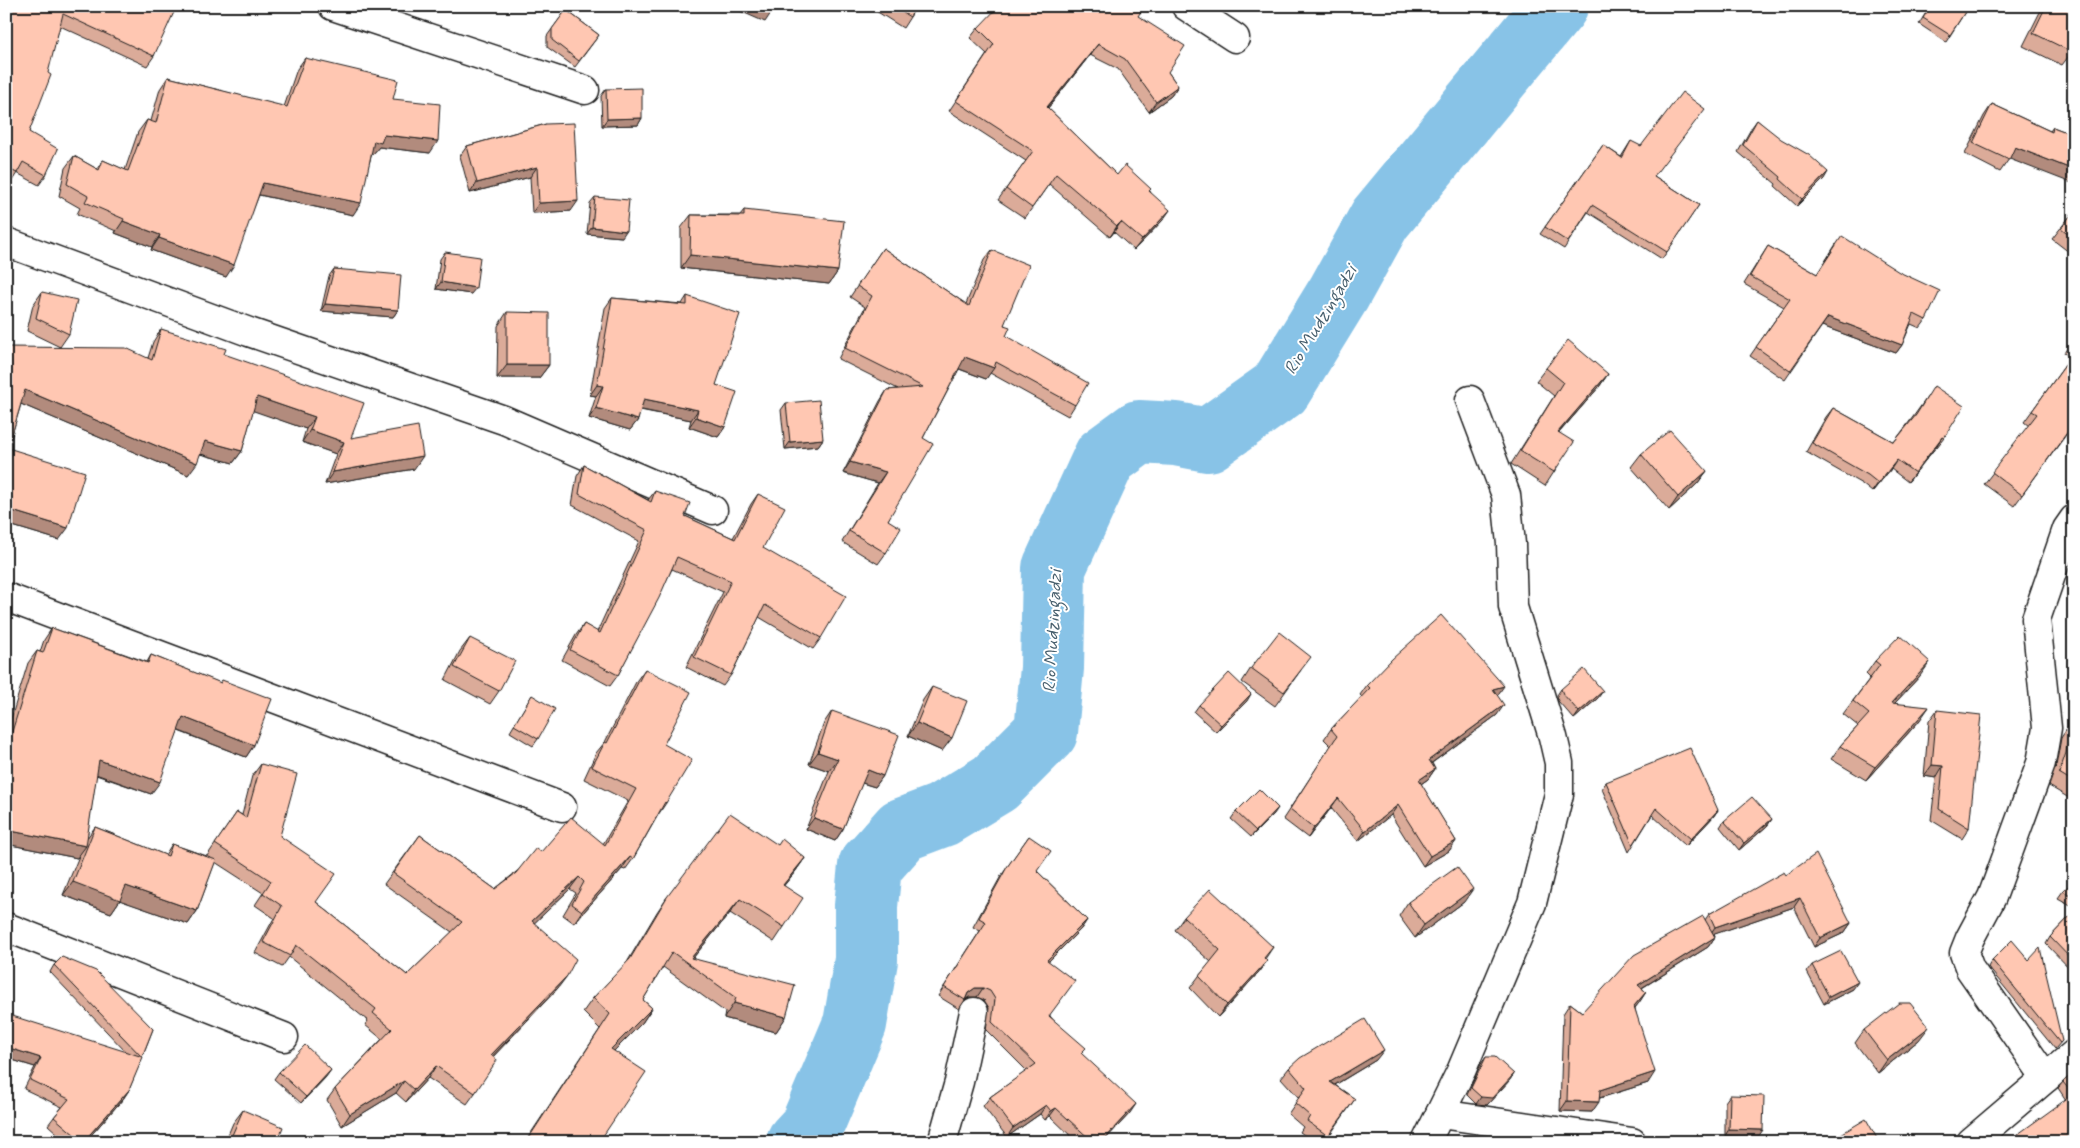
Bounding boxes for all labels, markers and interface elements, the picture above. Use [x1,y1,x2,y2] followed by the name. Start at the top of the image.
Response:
[1279,258,1366,380] water label: Rio Mudzingadzi
[1038,566,1070,693] water label: Rio Mudzingadzi

